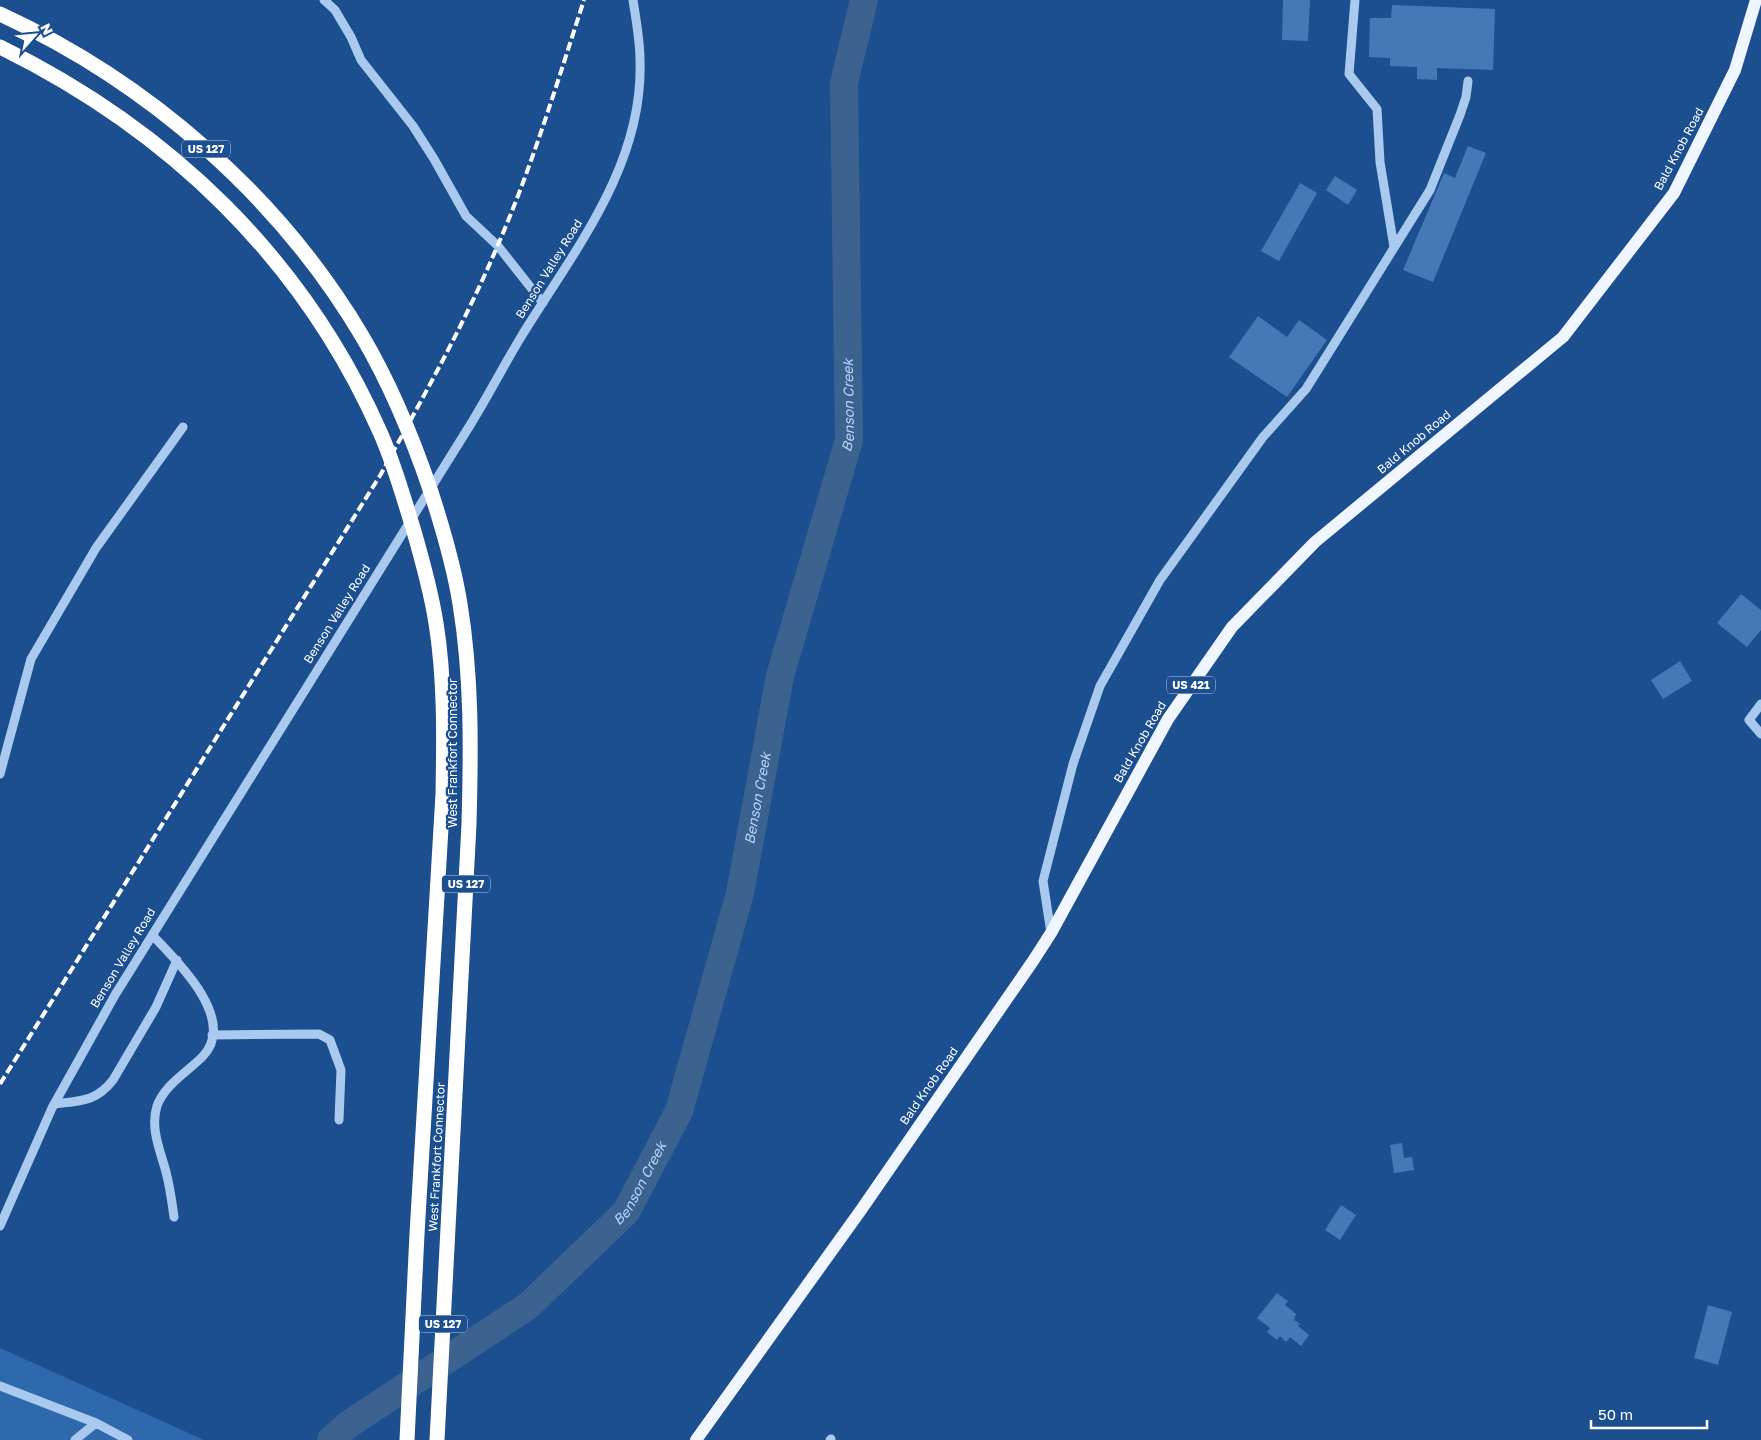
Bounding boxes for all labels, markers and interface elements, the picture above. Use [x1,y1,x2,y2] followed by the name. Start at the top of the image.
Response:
[10,10,60,60] north arrow
[37,20,57,37] text: N
[1650,105,1707,193] street label: Bald Knob Road
[182,140,230,158] road number: US 127
[512,216,585,321] street label: Benson Valley Road
[837,356,857,454] water label: Benson Creek
[1374,406,1454,477] street label: Bald Knob Road
[300,561,373,666] street label: Benson Valley Road
[1167,676,1215,694] road number: US 421
[445,678,460,828] street label: West Frankfort Connector
[1110,698,1169,785] street label: Bald Knob Road
[740,749,774,846] water label: Benson Creek
[442,876,490,892] road number: US 127
[87,905,158,1010] street label: Benson Valley Road
[896,1044,961,1128] street label: Bald Knob Road
[425,1082,448,1232] street label: West Frankfort Connector
[609,1137,670,1228] water label: Benson Creek
[419,1316,467,1332] road number: US 127
[1591,1398,1707,1430] scale bar
[1598,1405,1633,1423] text: 50 m

